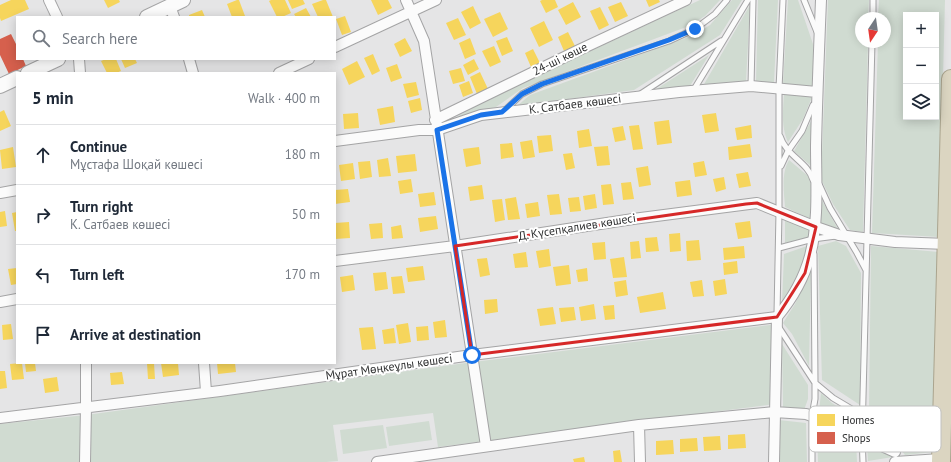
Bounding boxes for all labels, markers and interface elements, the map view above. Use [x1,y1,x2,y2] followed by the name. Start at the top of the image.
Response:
[855,12,891,48] north arrow
[903,12,939,120] map controls
[903,12,939,48] button: +
[16,16,336,60] search box
[686,20,704,38] route end
[30,27,52,49] icon: search
[62,29,138,48] text: Search here
[530,39,590,78] street label: 24-ші көше
[903,48,939,84] button: −
[903,84,939,120] button: layers
[32,87,73,109] text: 5 min
[248,90,320,107] text: Walk · 400 m
[528,90,622,117] street label: К. Сатбаев көшесі
[70,137,127,156] text: Continue
[32,144,54,166] icon: ahead
[285,146,320,163] text: 180 m
[70,156,203,173] text: Мұстафа Шоқай көшесі
[70,197,133,216] text: Turn right
[32,204,54,226] icon: right
[292,206,320,223] text: 50 m
[517,210,637,243] street label: Д. Күсепқалиев көшесі
[70,216,171,233] text: К. Сатбаев көшесі
[32,264,54,286] icon: left
[70,265,124,284] text: Turn left
[285,266,320,283] text: 170 m
[32,324,54,346] icon: arrive
[70,325,201,344] text: Arrive at destination
[463,346,481,364] route start
[325,350,453,383] street label: Мұрат Мөңкеұлы көшесі
[809,406,941,452] legend
[842,413,875,427] text: Homes
[842,431,871,445] text: Shops

